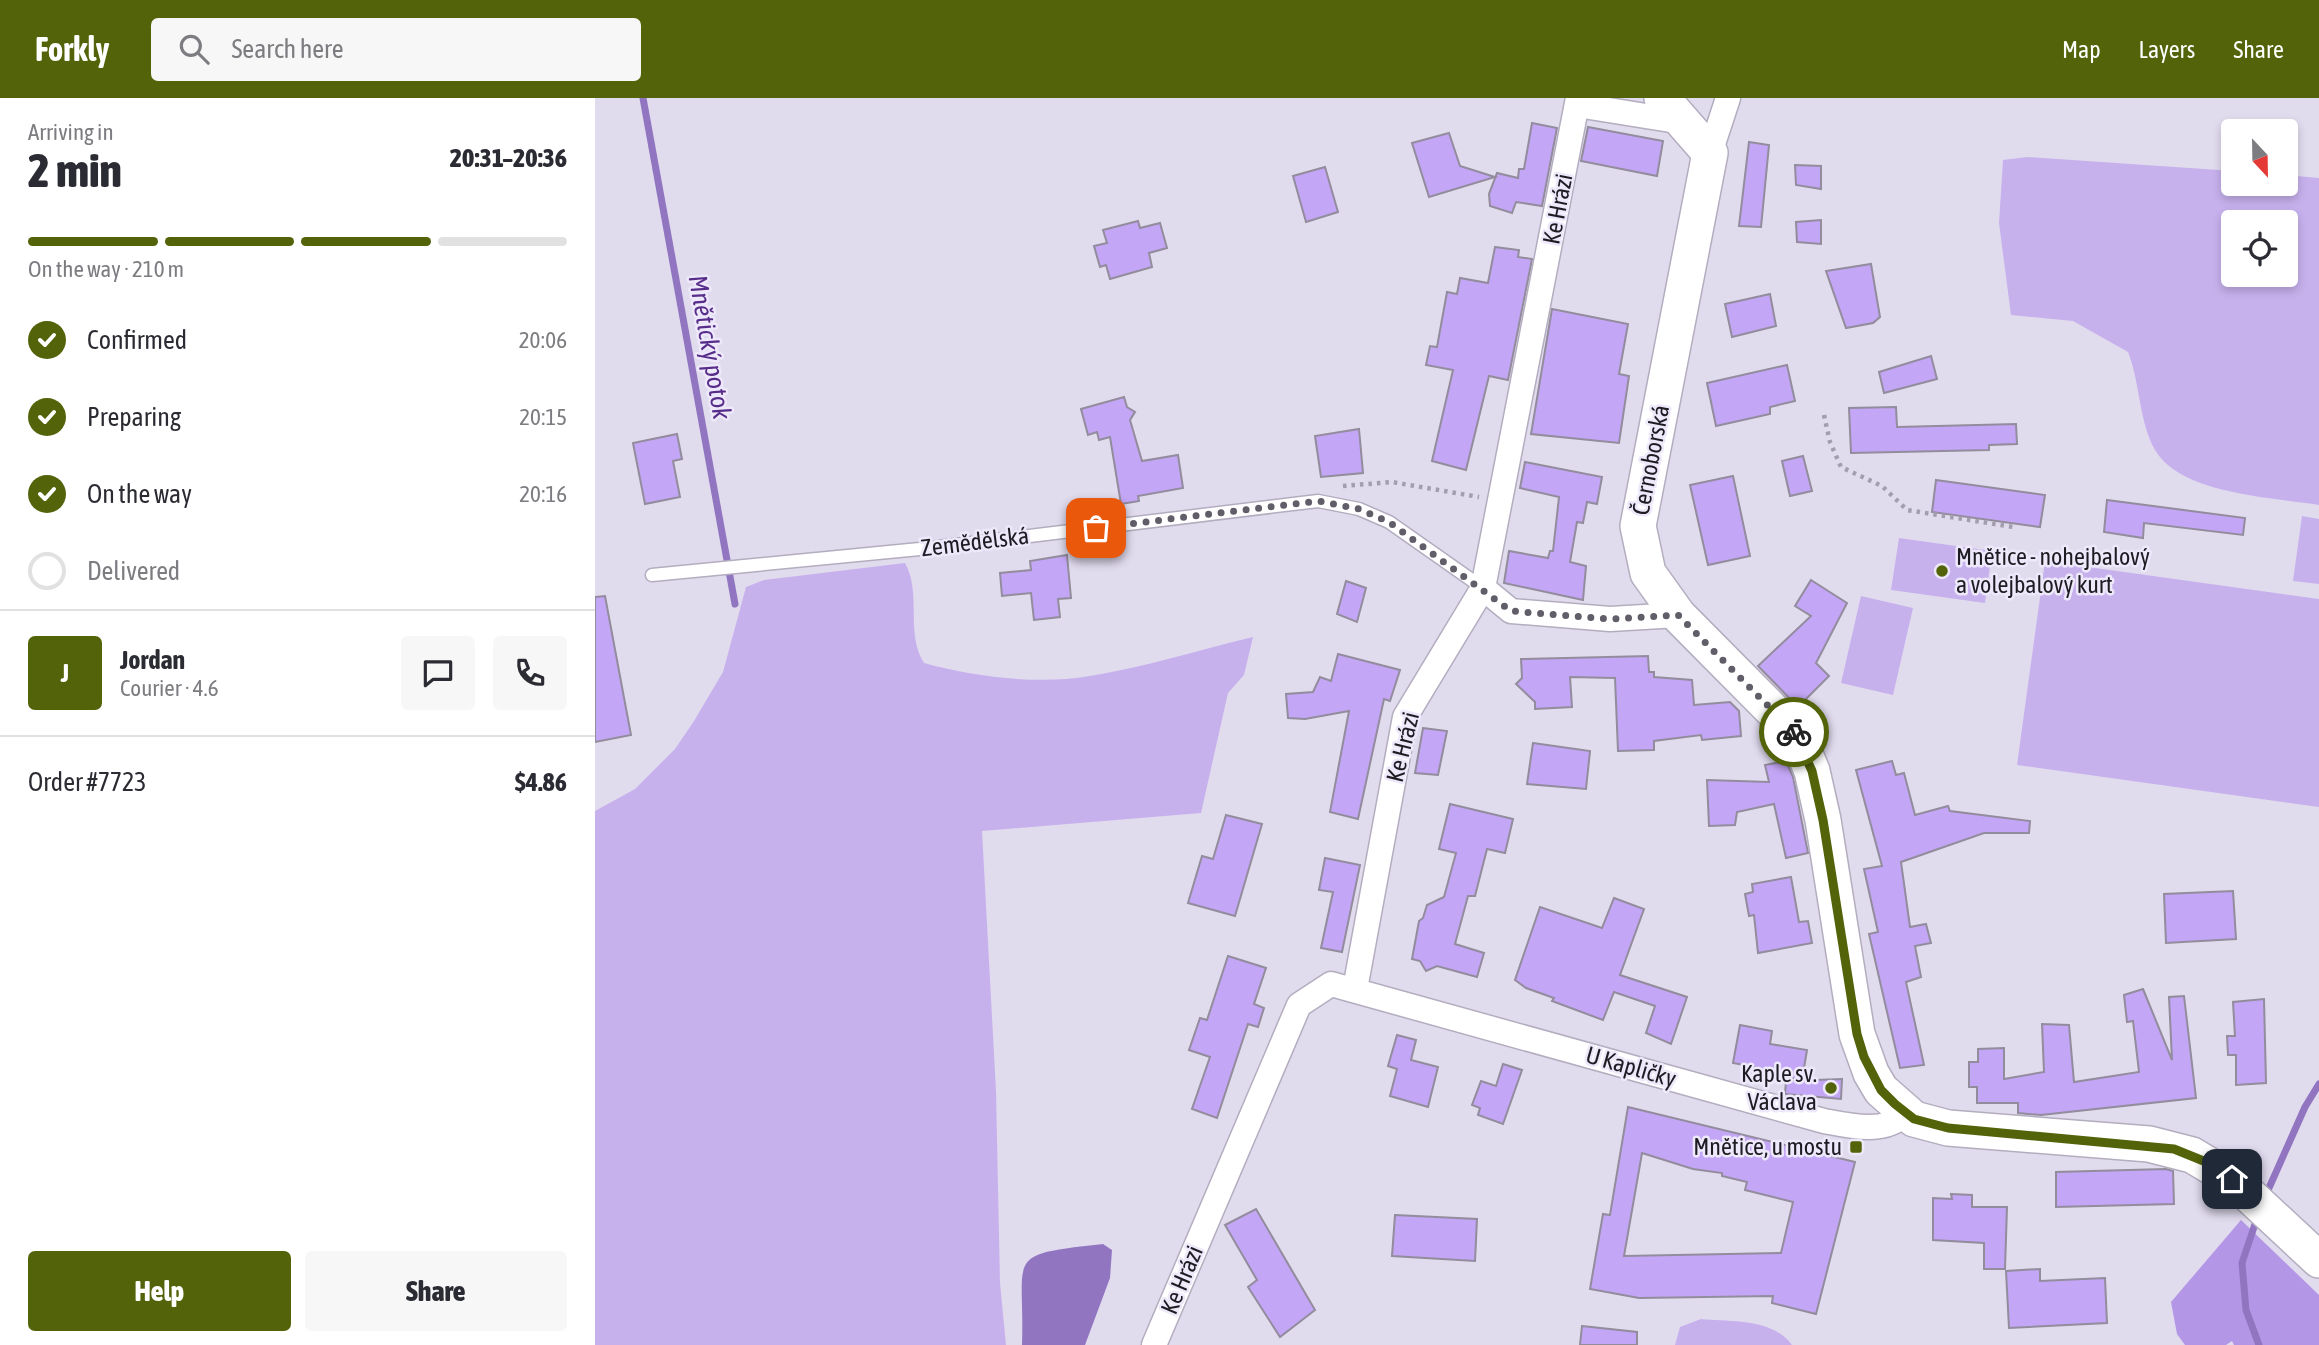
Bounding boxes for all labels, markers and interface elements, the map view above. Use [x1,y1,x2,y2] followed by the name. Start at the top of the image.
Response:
[151,18,641,81] search box
[35,30,109,68] text: Forkly
[175,30,213,68] icon: search
[231,34,344,64] text: Search here
[2062,36,2101,63] text: Map
[2139,36,2195,63] text: Layers
[2233,36,2284,63] text: Share
[28,119,114,145] text: Arriving in
[2221,119,2298,196] north arrow
[2221,119,2298,287] map controls
[450,143,567,173] text: 20:31–20:36
[28,144,122,197] text: 2 min
[1537,171,1578,246] street label: Ke Hrázi
[2221,210,2298,287] button: locate
[28,256,184,282] text: On the way · 210 m
[683,272,738,422] water label: Mnětický potok
[28,321,66,359] icon: check
[87,325,187,355] text: Confirmed
[519,327,567,353] text: 20:06
[28,398,66,436] icon: check
[87,402,181,432] text: Preparing
[1627,403,1674,517] street label: Černoborská
[519,404,567,430] text: 20:15
[28,475,66,513] icon: check
[87,479,192,509] text: On the way
[519,481,567,507] text: 20:16
[1066,498,1126,558] pin
[1077,509,1115,547] icon: bag
[919,521,1030,562] street label: Zemědělská
[1956,543,2150,598] place label: Mnětice - nohejbalový a volejbalový kurt
[87,556,180,586] text: Delivered
[1934,563,1950,579] marker: Mnětice - nohejbalový a volejbalový kurt
[401,636,475,710] button: chat
[493,636,567,710] button: phone
[120,645,185,675] text: Jordan
[61,658,69,688] text: J
[120,675,219,701] text: Courier · 4.6
[1759,697,1829,767] courier
[1381,709,1424,785] street label: Ke Hrázi
[1775,713,1813,751] icon: bike
[28,767,147,797] text: Order #7723
[515,767,567,797] text: $4.86
[1583,1041,1679,1092] street label: U Kapličky
[1741,1060,1817,1115] place label: Kaple sv. Václava
[1823,1080,1839,1096] marker: Kaple sv. Václava
[1693,1133,1842,1160] place label: Mnětice, u mostu
[1848,1139,1864,1155] marker: Mnětice, u mostu
[2202,1149,2262,1209] pin
[2213,1160,2251,1198] icon: home
[1155,1242,1208,1318] street label: Ke Hrázi
[28,1251,291,1331] button: Help
[305,1251,567,1331] button: Share

